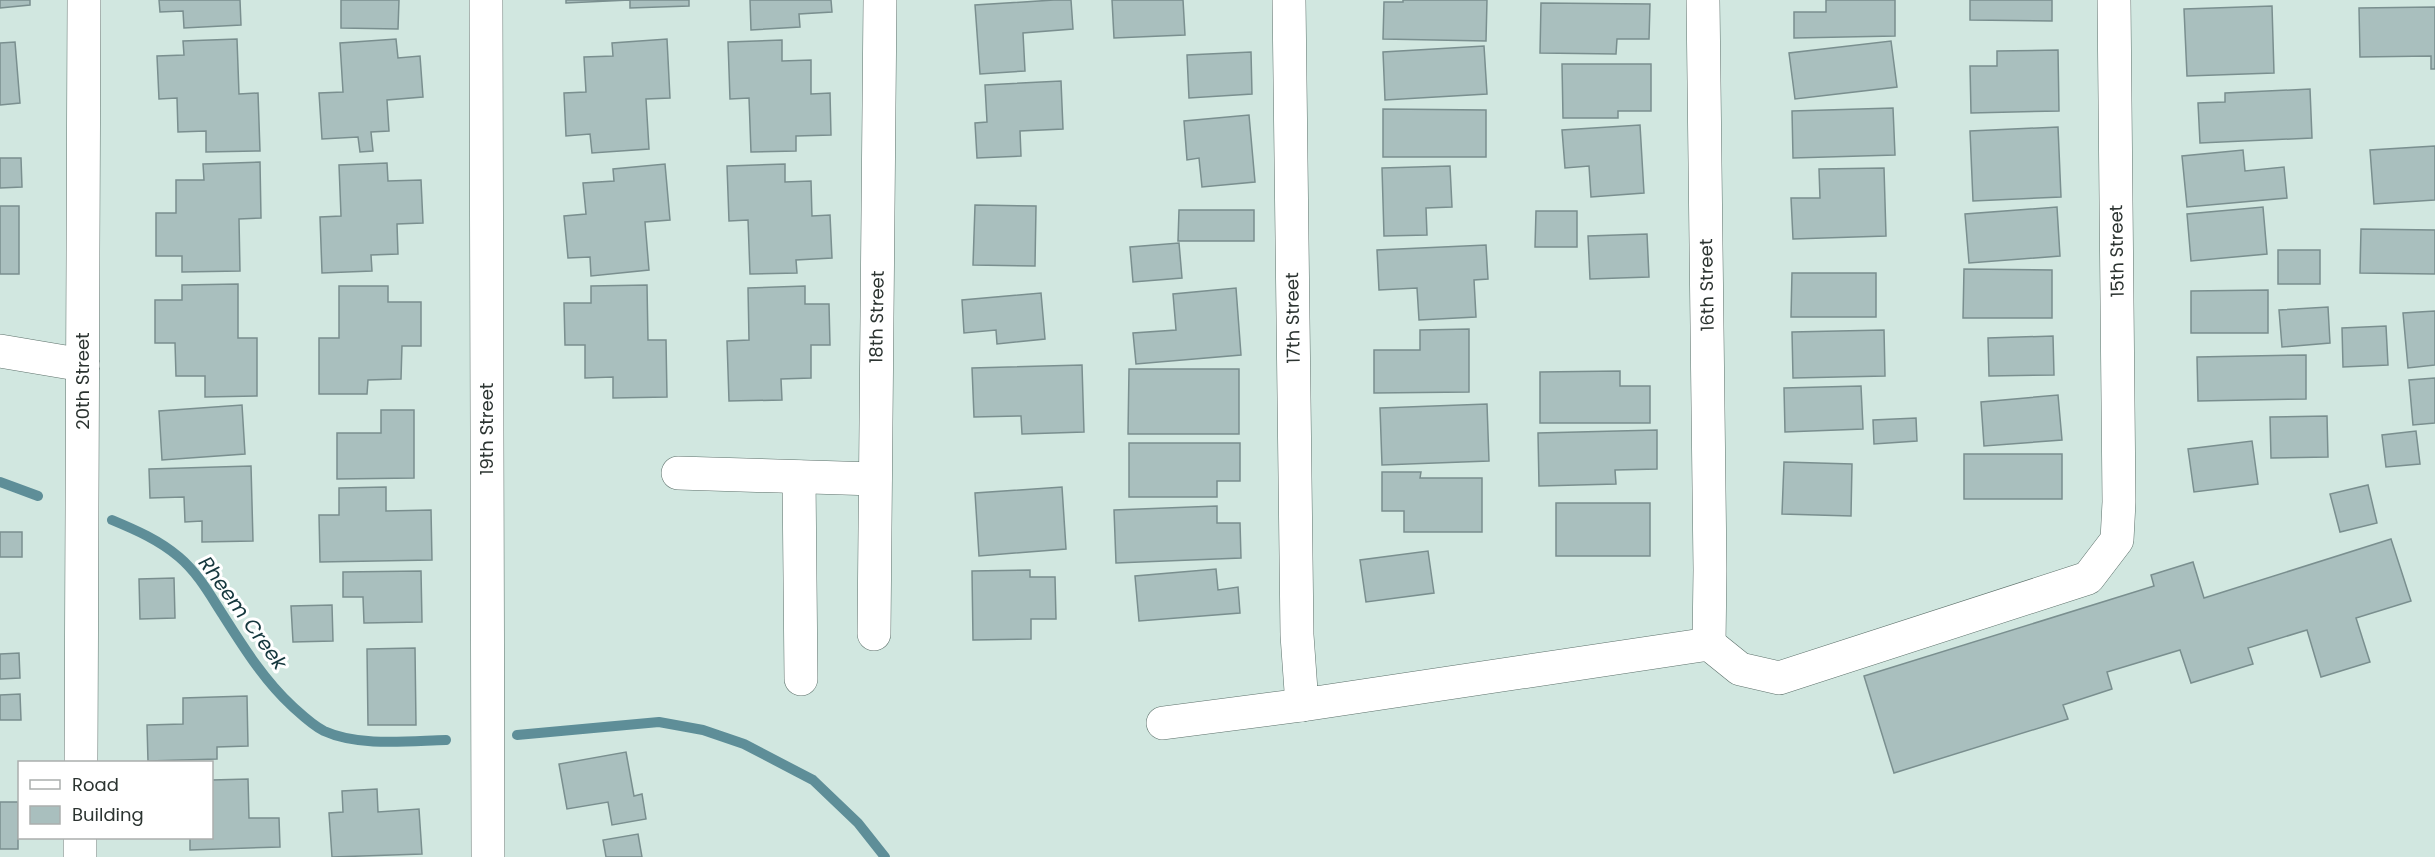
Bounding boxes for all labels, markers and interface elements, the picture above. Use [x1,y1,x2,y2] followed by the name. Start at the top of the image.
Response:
[2103,204,2130,298] street label: 15th Street
[1693,238,1720,332] street label: 16th Street
[863,270,890,364] street label: 18th Street
[1279,272,1306,364] street label: 17th Street
[70,332,95,430] street label: 20th Street
[474,383,499,475] street label: 19th Street
[192,550,295,677] water label: Rheem Creek
[18,761,213,839] legend
[72,772,119,797] text: Road
[72,802,144,827] text: Building

